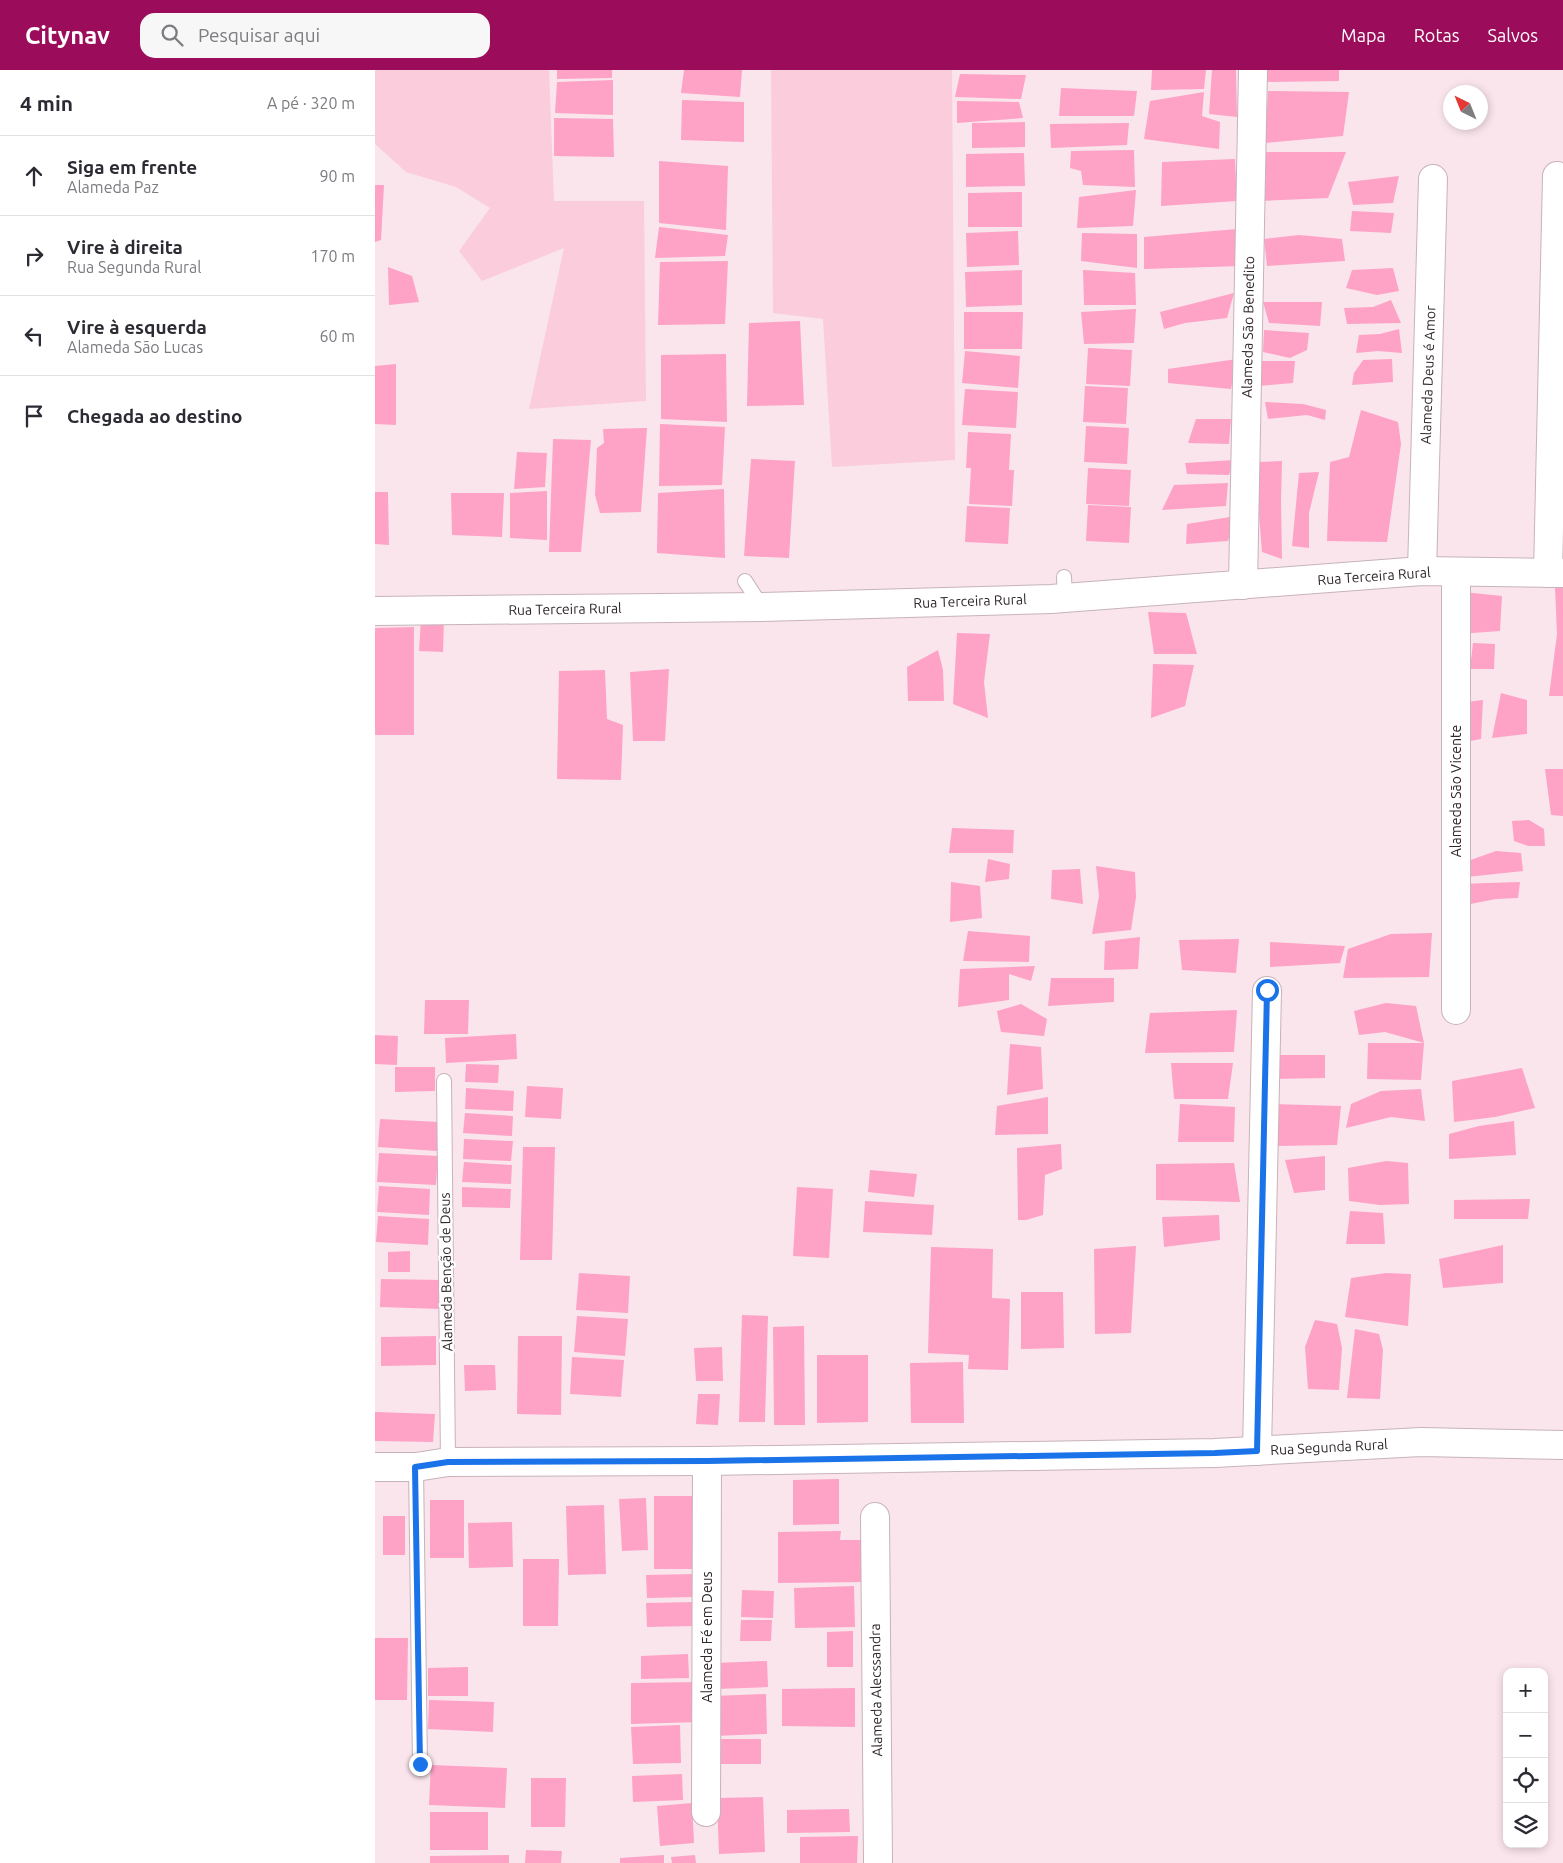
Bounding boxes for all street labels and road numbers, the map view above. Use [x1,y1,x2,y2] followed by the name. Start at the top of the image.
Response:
[1239,256,1257,398] street label: Alameda São Benedito
[1418,305,1438,445] street label: Alameda Deus é Amor
[1317,564,1431,588] street label: Rua Terceira Rural
[913,591,1027,611] street label: Rua Terceira Rural
[508,600,622,618] street label: Rua Terceira Rural
[1448,725,1464,857] street label: Alameda São Vicente
[437,1192,455,1352] street label: Alameda Benção de Deus
[1270,1436,1389,1458] street label: Rua Segunda Rural
[699,1571,715,1703] street label: Alameda Fé em Deus
[867,1623,885,1757] street label: Alameda Alecssandra

